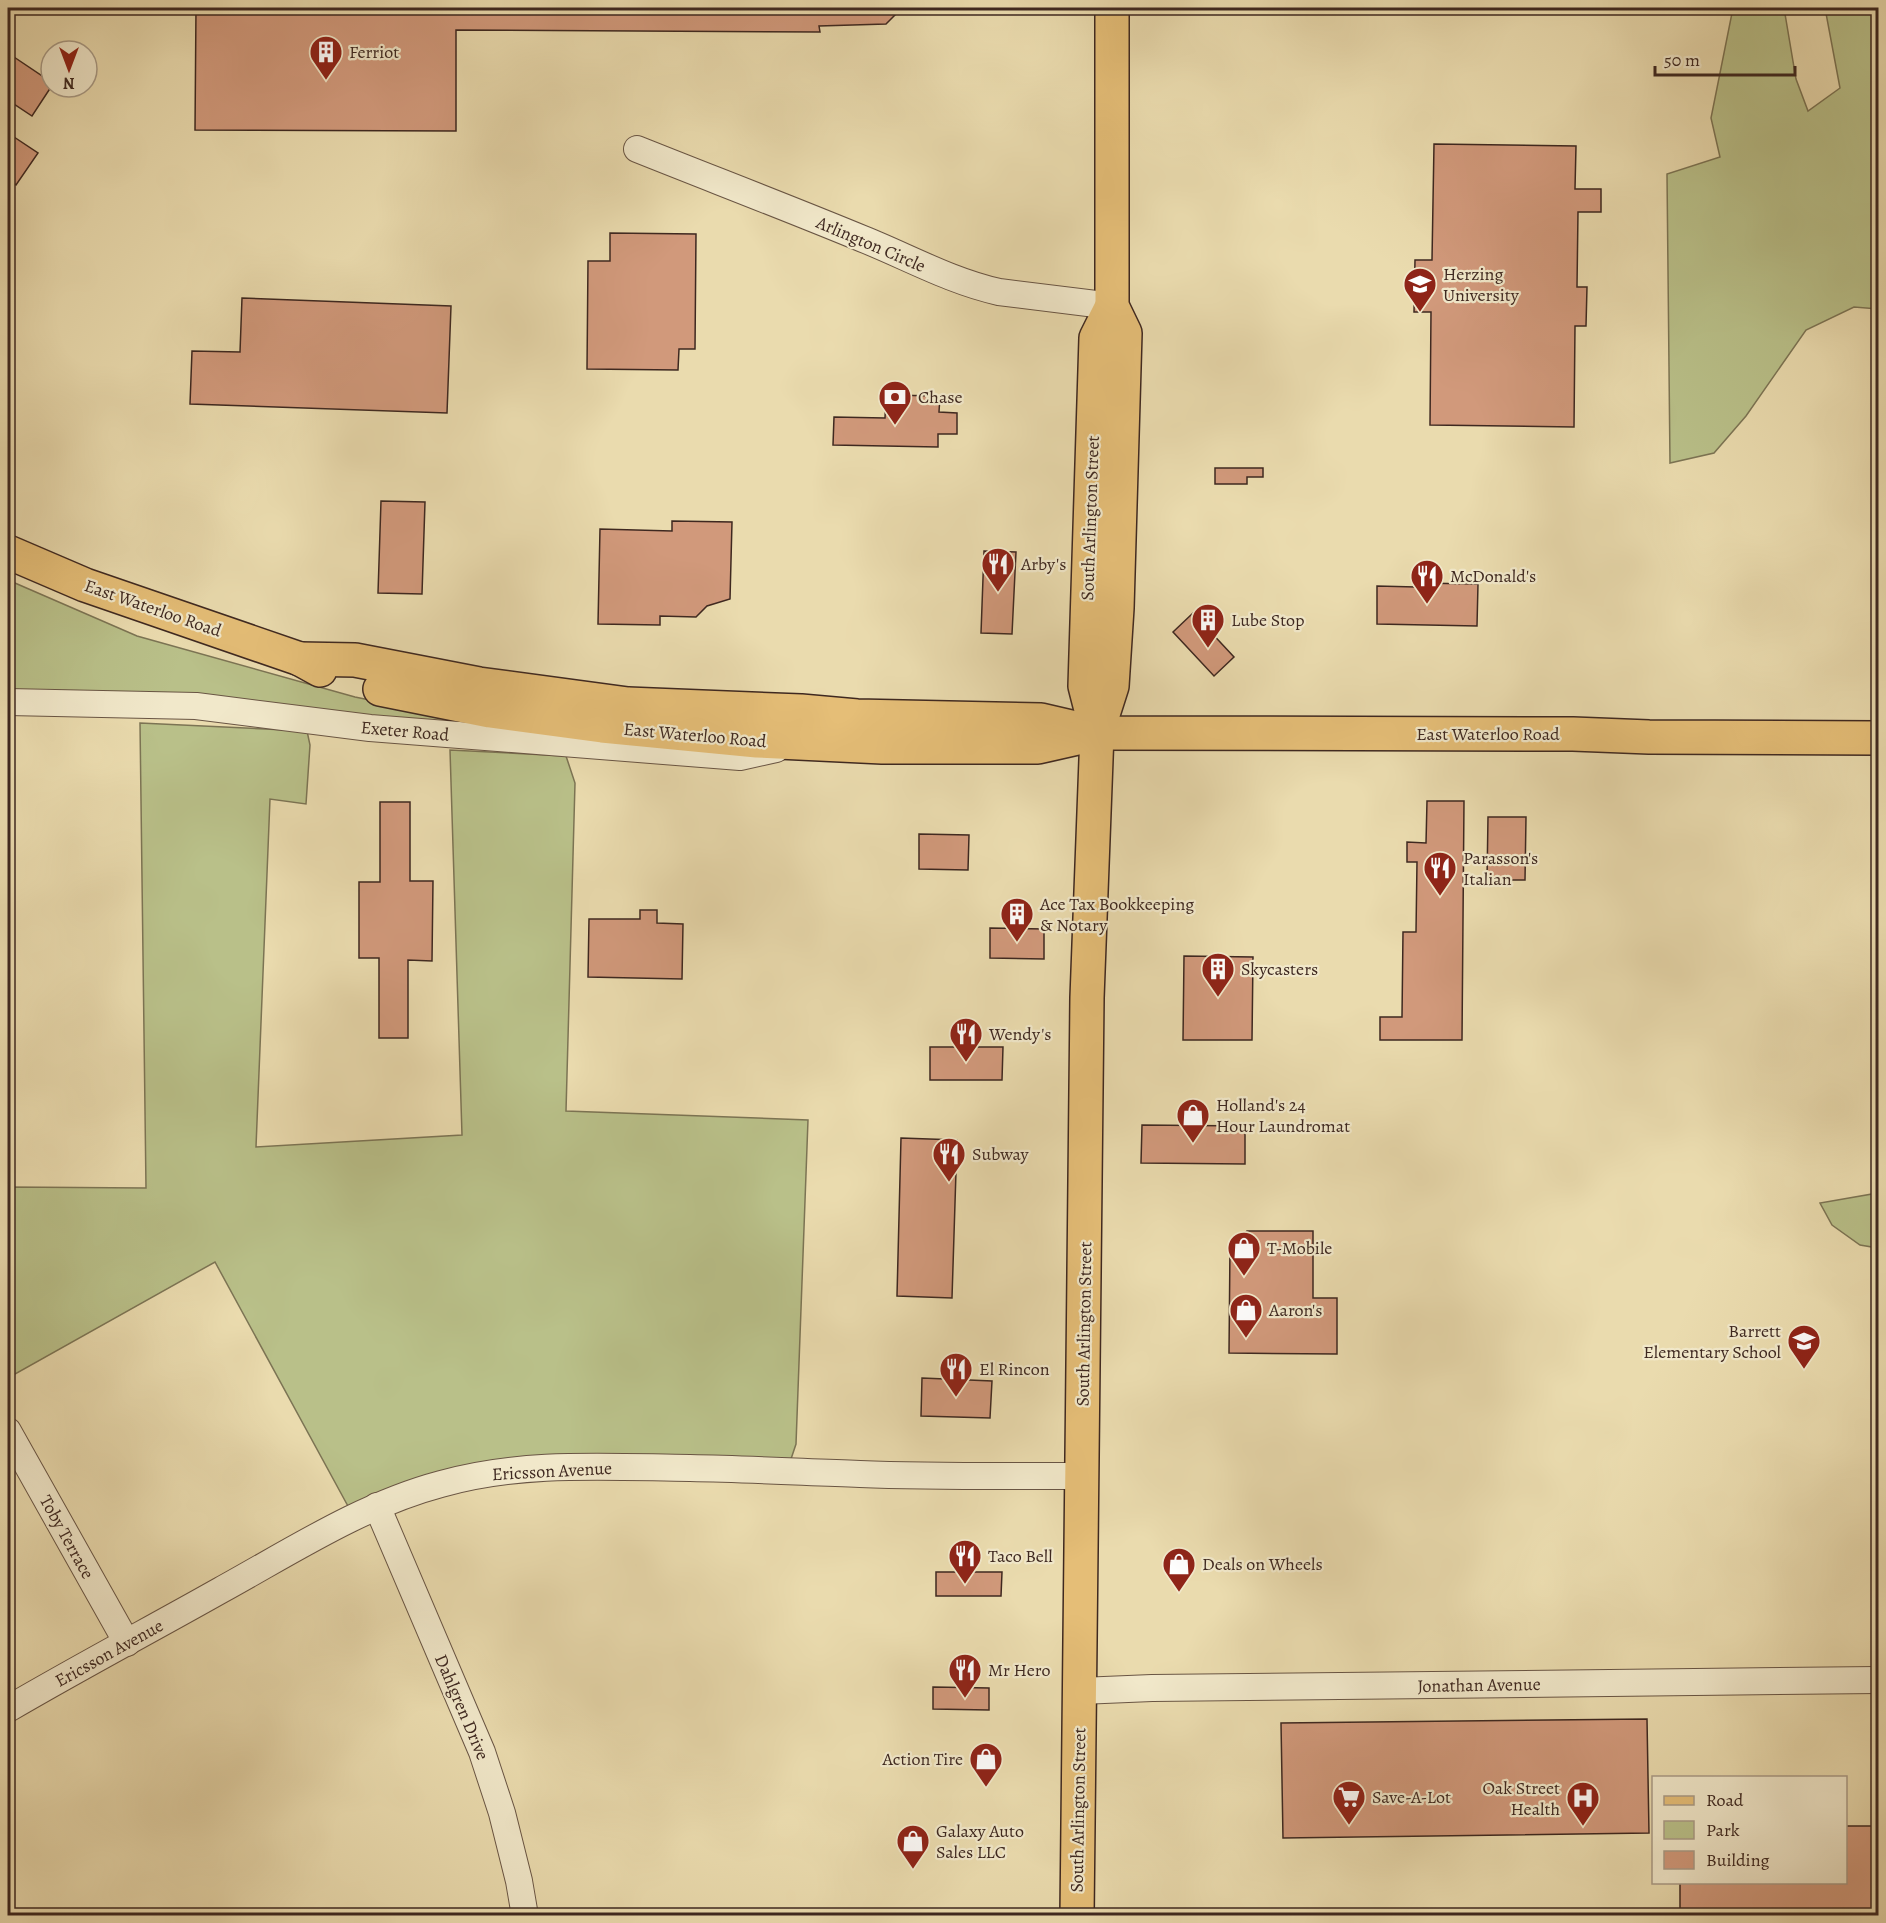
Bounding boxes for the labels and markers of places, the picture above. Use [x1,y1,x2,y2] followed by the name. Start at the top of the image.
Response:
[308,34,344,81] building icon: Ferriot
[349,40,399,64] place label: Ferriot
[1443,262,1520,307] place label: Herzing University
[1402,266,1438,313] school or university icon: Herzing University
[877,379,913,426] bank icon: Chase
[918,385,963,409] place label: Chase
[980,546,1016,593] restaurant icon: Arby's
[1020,552,1066,576] place label: Arby's
[1409,558,1445,605] restaurant icon: McDonald's
[1450,564,1536,588] place label: McDonald's
[1190,602,1226,649] building icon: Lube Stop
[1231,608,1305,632] place label: Lube Stop
[1463,846,1538,891] place label: Parasson's Italian
[1422,850,1458,897] restaurant icon: Parasson's Italian
[1039,892,1194,937] place label: Ace Tax Bookkeeping & Notary
[999,896,1035,943] building icon: Ace Tax Bookkeeping & Notary
[1200,951,1236,998] building icon: Skycasters
[1241,957,1318,981] place label: Skycasters
[948,1016,984,1063] restaurant icon: Wendy's
[988,1022,1052,1046] place label: Wendy's
[1216,1093,1350,1138] place label: Holland's 24 Hour Laundromat
[1175,1097,1211,1144] shop icon: Holland's 24 Hour Laundromat
[931,1136,967,1183] restaurant icon: Subway
[972,1142,1030,1166] place label: Subway
[1226,1230,1262,1277] shop icon: T-Mobile
[1267,1236,1332,1260] place label: T-Mobile
[1228,1292,1264,1339] shop icon: Aaron's
[1268,1298,1322,1322] place label: Aaron's
[1643,1319,1782,1364] place label: Barrett Elementary School
[1786,1323,1822,1370] school or university icon: Barrett Elementary School
[938,1351,974,1398] restaurant icon: El Rincon
[979,1357,1050,1381] place label: El Rincon
[947,1538,983,1585] restaurant icon: Taco Bell
[988,1544,1053,1568] place label: Taco Bell
[1161,1546,1197,1593] shop icon: Deals on Wheels
[1202,1552,1323,1576] place label: Deals on Wheels
[947,1652,983,1699] restaurant icon: Mr Hero
[988,1658,1051,1682] place label: Mr Hero
[968,1741,1004,1788] shop icon: Action Tire
[882,1747,963,1771] place label: Action Tire
[1482,1776,1560,1821] place label: Oak Street Health
[1331,1779,1367,1826] supermarket icon: Save-A-Lot
[1565,1780,1601,1827] hospital icon: Oak Street Health
[1372,1785,1451,1809] place label: Save-A-Lot
[936,1819,1024,1864] place label: Galaxy Auto Sales LLC
[895,1823,931,1870] shop icon: Galaxy Auto Sales LLC

